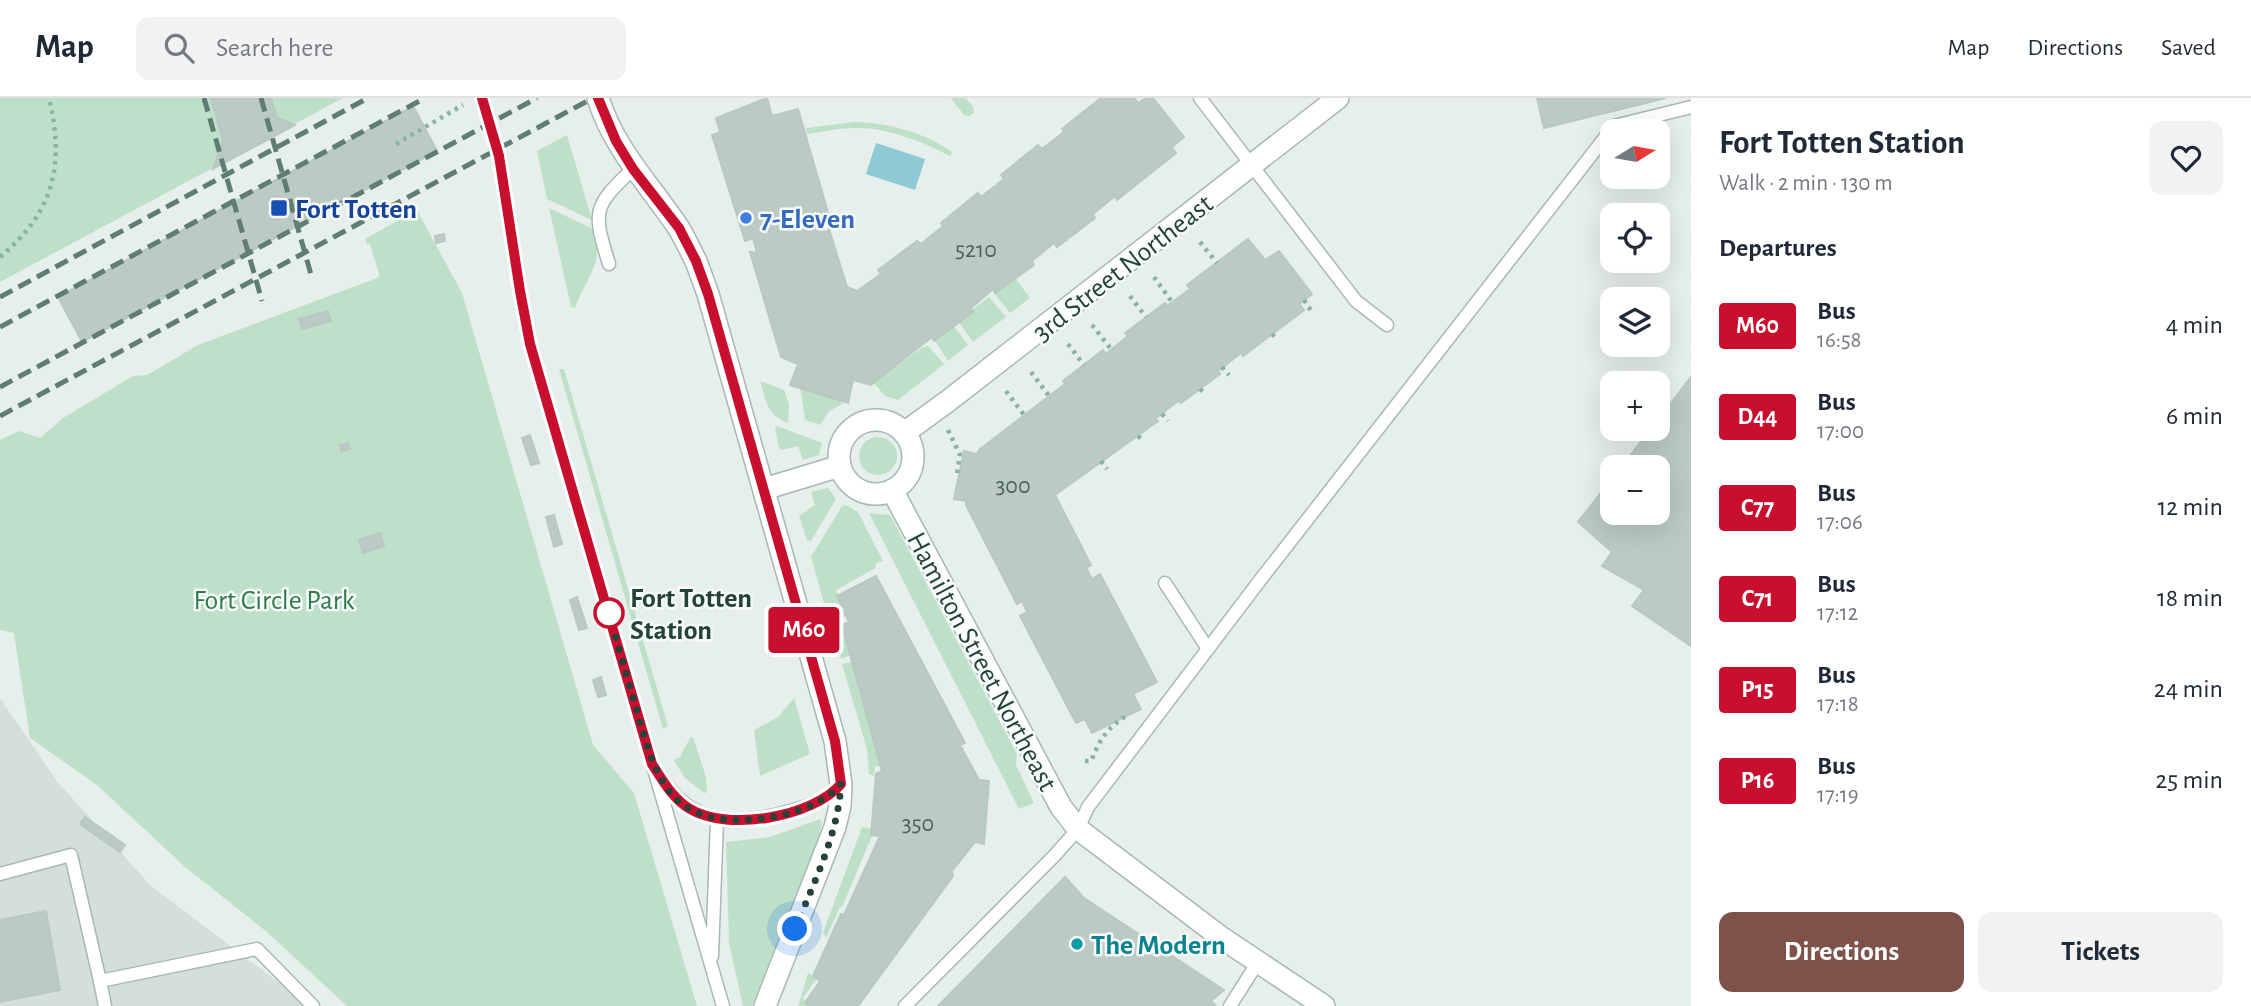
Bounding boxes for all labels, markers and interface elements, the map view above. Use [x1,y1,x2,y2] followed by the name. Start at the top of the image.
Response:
[136,17,626,80] search box
[160,29,198,67] icon: search
[35,31,94,64] text: Map
[216,35,334,61] text: Search here
[1947,36,1989,60] text: Map
[2027,36,2123,60] text: Directions
[2161,36,2216,60] text: Saved
[1600,119,1670,189] north arrow
[1600,119,1670,525] map controls
[2149,121,2223,195] button: heart
[1719,127,1965,160] text: Fort Totten Station
[1719,172,1893,195] text: Walk · 2 min · 130 m
[1028,190,1219,347] street label: 3rd Street Northeast
[295,196,417,224] place label: Fort Totten
[269,198,289,218] marker: Fort Totten
[1600,203,1670,273] button: locate
[760,206,855,234] place label: 7-Eleven
[738,210,754,226] marker: 7-Eleven
[1719,235,1837,261] text: Departures
[955,238,997,262] house number: 5210
[1600,287,1670,357] button: layers
[1817,298,1856,324] text: Bus
[2166,312,2223,338] text: 4 min
[1736,314,1779,338] text: M60
[1817,329,1862,352] text: 16:58
[1600,371,1670,441] button: +
[1817,389,1856,415] text: Bus
[2166,403,2223,429] text: 6 min
[1738,405,1777,429] text: D44
[1817,420,1864,443] text: 17:00
[1600,455,1670,525] button: −
[995,474,1031,498] house number: 300
[1817,480,1856,506] text: Bus
[2157,494,2223,520] text: 12 min
[1741,496,1774,520] text: C77
[1817,511,1863,534] text: 17:06
[901,528,1061,796] street label: Hamilton Street Northeast
[1817,571,1856,597] text: Bus
[630,585,752,645] place label: Fort Totten Station
[2157,585,2223,611] text: 18 min
[193,587,355,615] park label: Fort Circle Park
[1742,587,1773,611] text: C71
[594,598,624,628] marker: Fort Totten Station
[1817,602,1858,625] text: 17:12
[764,607,844,653] line badge: M60
[782,618,826,642] text: M60
[1817,662,1856,688] text: Bus
[2154,676,2223,702] text: 24 min
[1741,678,1774,702] text: P15
[1817,693,1859,716] text: 17:18
[1817,753,1856,779] text: Bus
[2156,767,2223,793] text: 25 min
[1741,769,1774,793] text: P16
[1817,784,1859,807] text: 17:19
[902,812,934,836] house number: 350
[777,911,812,946] your location
[1719,912,1964,992] button: Directions
[1978,912,2223,992] button: Tickets
[1091,932,1226,960] place label: The Modern
[1069,936,1085,952] marker: The Modern

